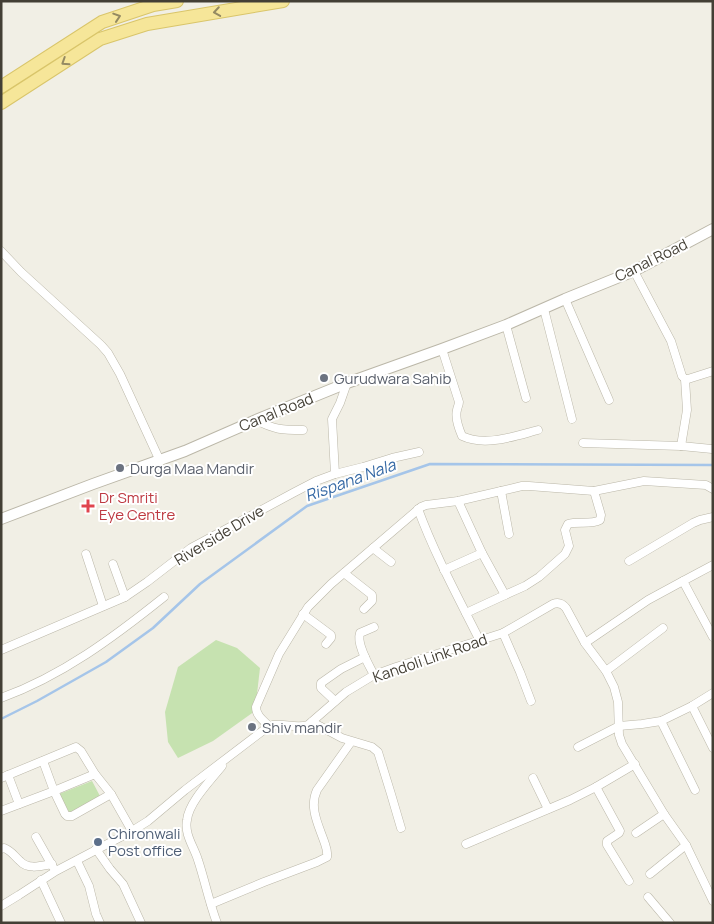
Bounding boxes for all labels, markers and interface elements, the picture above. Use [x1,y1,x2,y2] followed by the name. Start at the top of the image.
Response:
[213,6,221,17] one-way arrow
[113,13,121,23] one-way arrow
[61,55,70,65] one-way arrow
[611,233,691,287] street label: Canal Road
[334,368,452,389] place label: Gurudwara Sahib
[318,372,330,384] marker: Gurudwara Sahib
[236,388,316,436] street label: Canal Road
[302,453,399,507] water label: Rispana Nala
[130,458,255,479] place label: Durga Maa Mandir
[114,462,126,474] marker: Durga Maa Mandir
[99,487,175,525] place label: Dr Smriti Eye Centre
[81,499,95,513] marker: Dr Smriti Eye Centre
[170,500,268,570] street label: Riverside Drive
[370,629,490,687] street label: Kandoli Link Road
[262,717,343,738] place label: Shiv mandir
[246,721,258,733] marker: Shiv mandir
[108,823,182,861] place label: Chironwali Post office
[92,836,104,848] marker: Chironwali Post office

